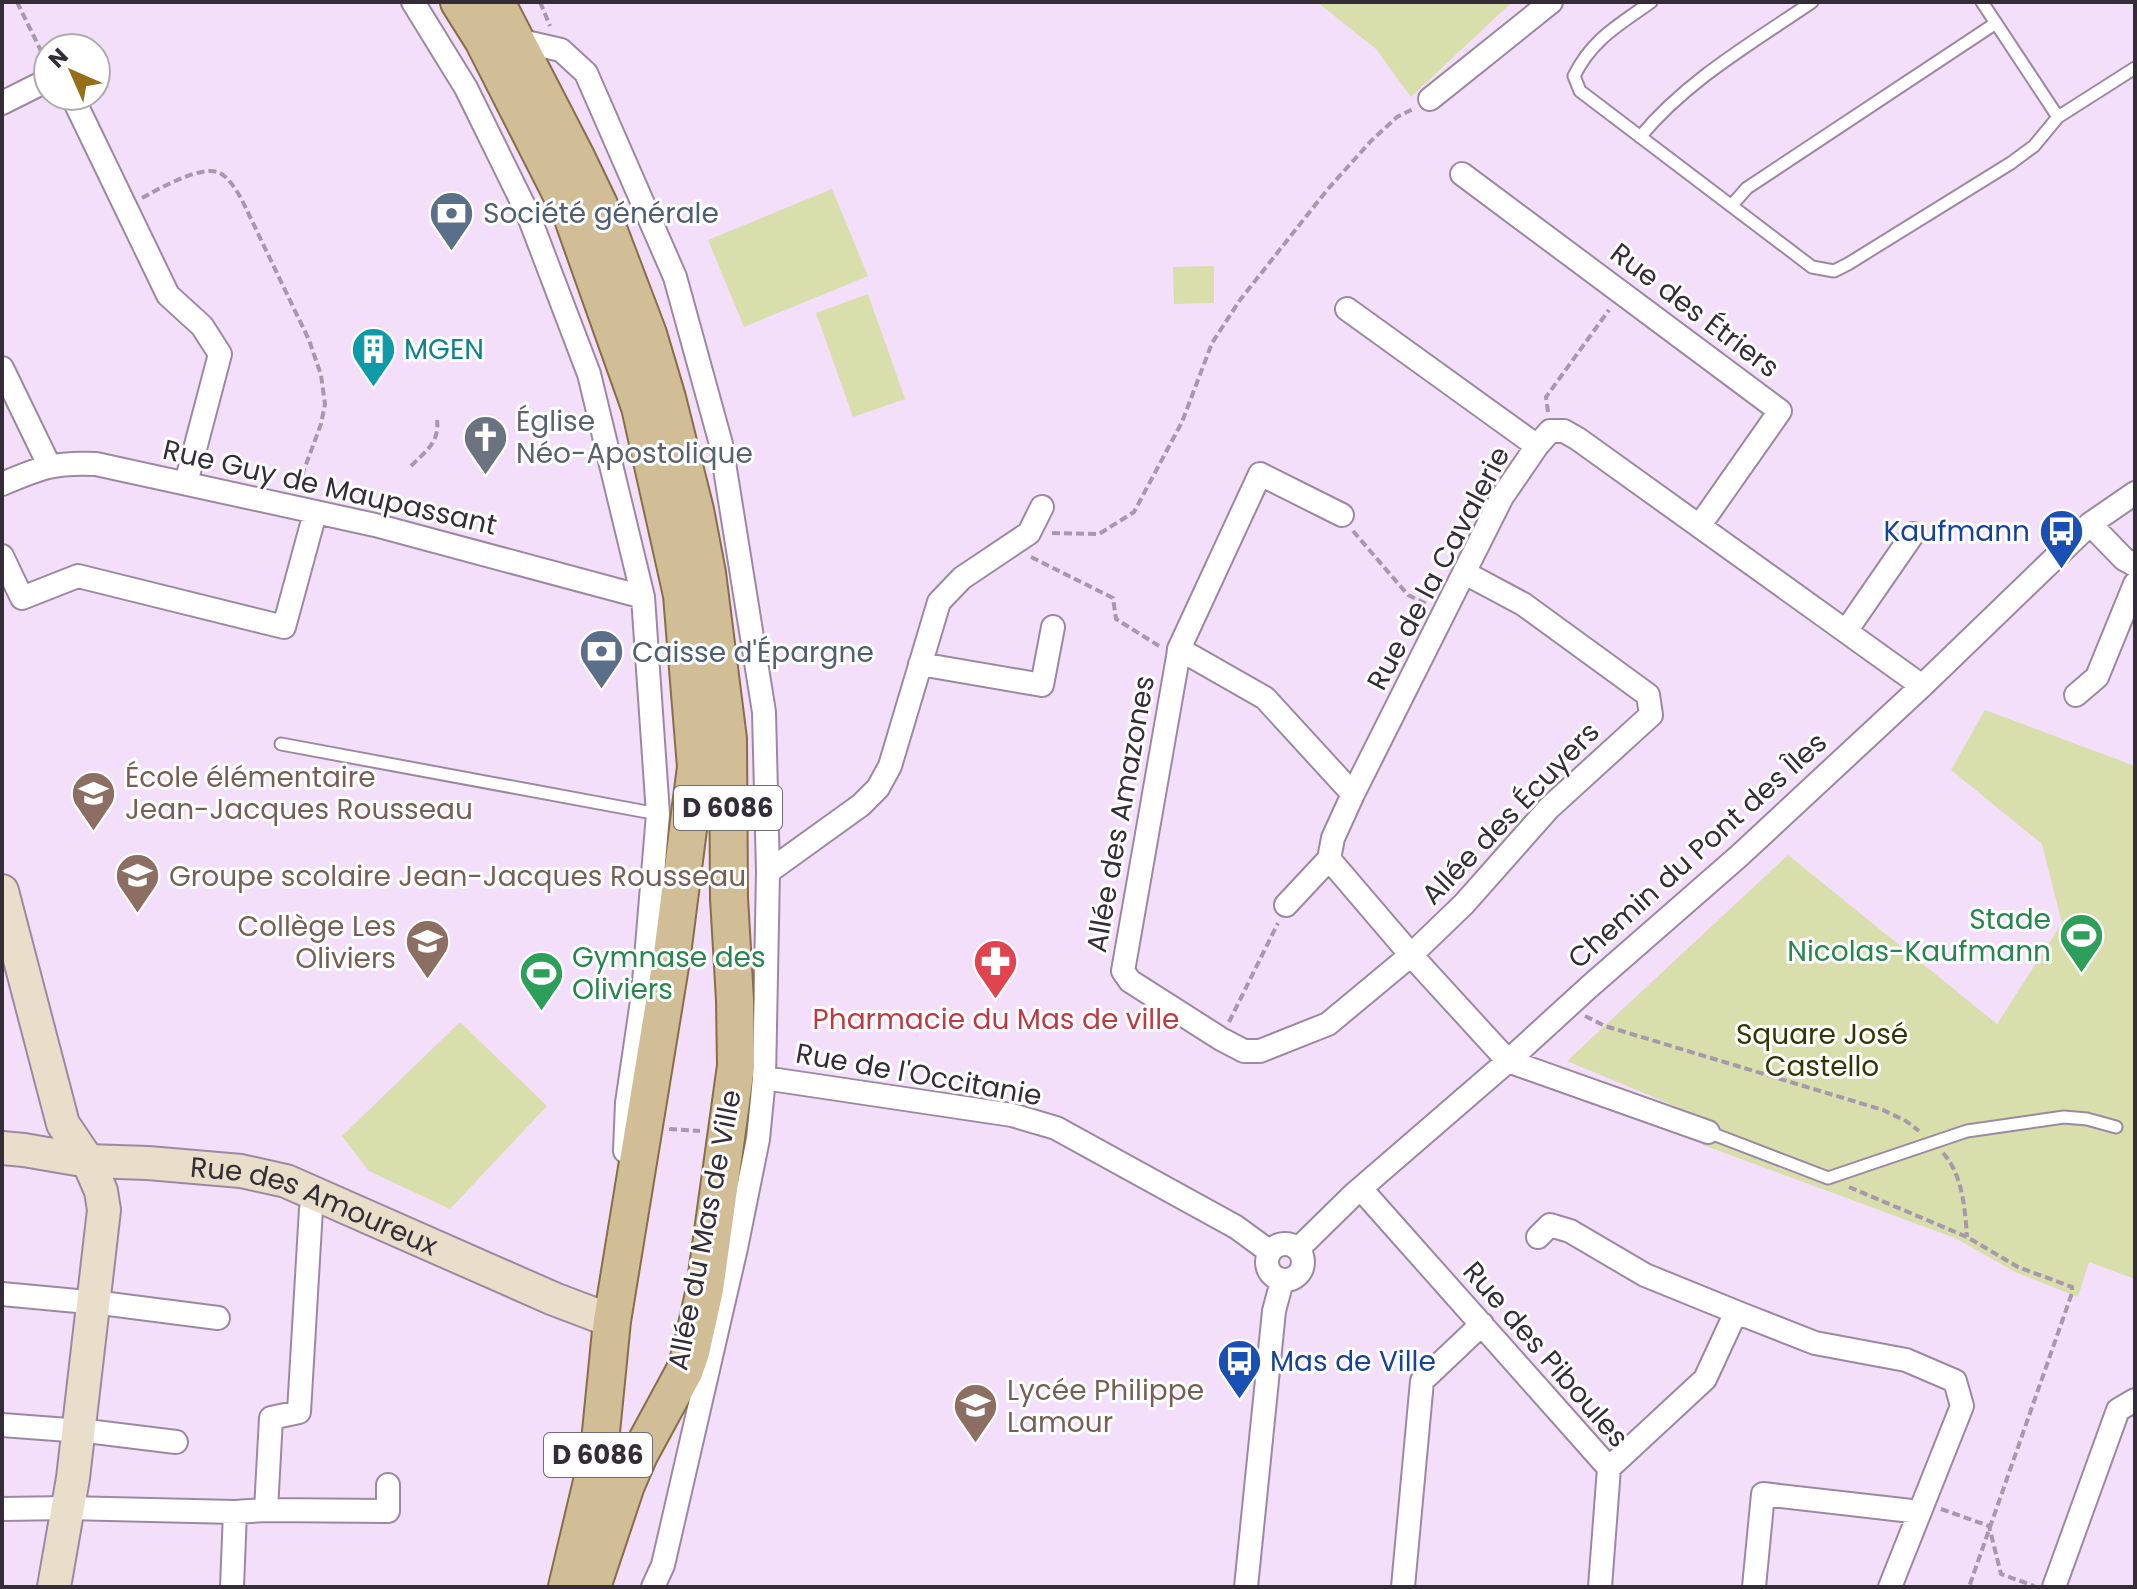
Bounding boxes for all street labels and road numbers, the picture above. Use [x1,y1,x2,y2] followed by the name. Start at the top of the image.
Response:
[1602,234,1787,387] street label: Rue des Étriers
[159,430,501,545] street label: Rue Guy de Maupassant
[1358,439,1519,697] street label: Rue de la Cavalerie
[1077,673,1164,956] street label: Allée des Amazones
[1413,713,1608,913] street label: Allée des Écuyers
[1559,723,1835,977] street label: Chemin du Pont des Îles
[674,786,782,830] road number: D 6086
[793,1034,1045,1115] street label: Rue de l'Occitanie
[658,1086,751,1374] street label: Allée du Mas de Ville
[189,1148,444,1266] street label: Rue des Amoureux
[1454,1253,1637,1456] street label: Rue des Piboules
[544,1433,652,1477] road number: D 6086

